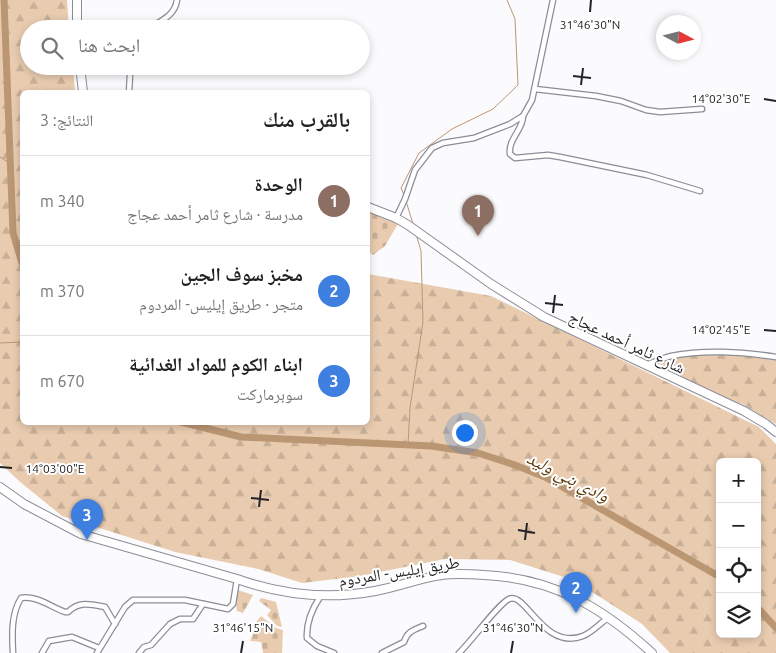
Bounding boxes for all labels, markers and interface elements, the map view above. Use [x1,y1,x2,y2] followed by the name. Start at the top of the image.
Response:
[656,15,701,60] north arrow
[560,18,620,31] text: 31°46'30"N
[20,20,370,75] search box
[38,34,66,62] icon: search
[78,34,140,56] text: ابحث هنا
[692,92,751,105] text: 14°02'30"E
[263,107,350,131] text: بالقرب منك
[40,111,93,129] text: النتائج: 3
[255,173,303,195] text: الوحدة
[40,192,85,210] text: 340 m
[329,192,339,210] text: 1
[462,195,494,236] pin: 1
[127,205,303,223] text: مدرسة · شارع ثامر أحمد عجاج
[181,263,303,285] text: مخبز سوف الجين
[40,282,85,300] text: 370 m
[329,282,339,300] text: 2
[139,295,303,313] text: متجر · طريق إيليس- المردوم
[565,307,688,379] street label: شارع ثامر أحمد عجاج
[692,323,751,336] text: 14°02'45"E
[129,353,303,375] text: ابناء الكوم للمواد الغدائية
[40,372,85,390] text: 670 m
[329,372,339,390] text: 3
[237,385,303,403] text: سوبرماركت
[452,420,478,446] your location
[522,447,613,511] water label: وادي بني وليد
[716,458,761,638] map controls
[716,458,761,503] button: +
[26,462,85,475] text: 14°03'00"E
[71,499,103,540] pin: 3
[716,503,761,548] button: −
[716,548,761,593] button: locate
[337,553,461,591] street label: طريق إيليس- المردوم
[560,572,592,613] pin: 2
[716,593,761,638] button: layers
[213,621,273,634] text: 31°46'15"N
[483,621,543,634] text: 31°46'30"N

